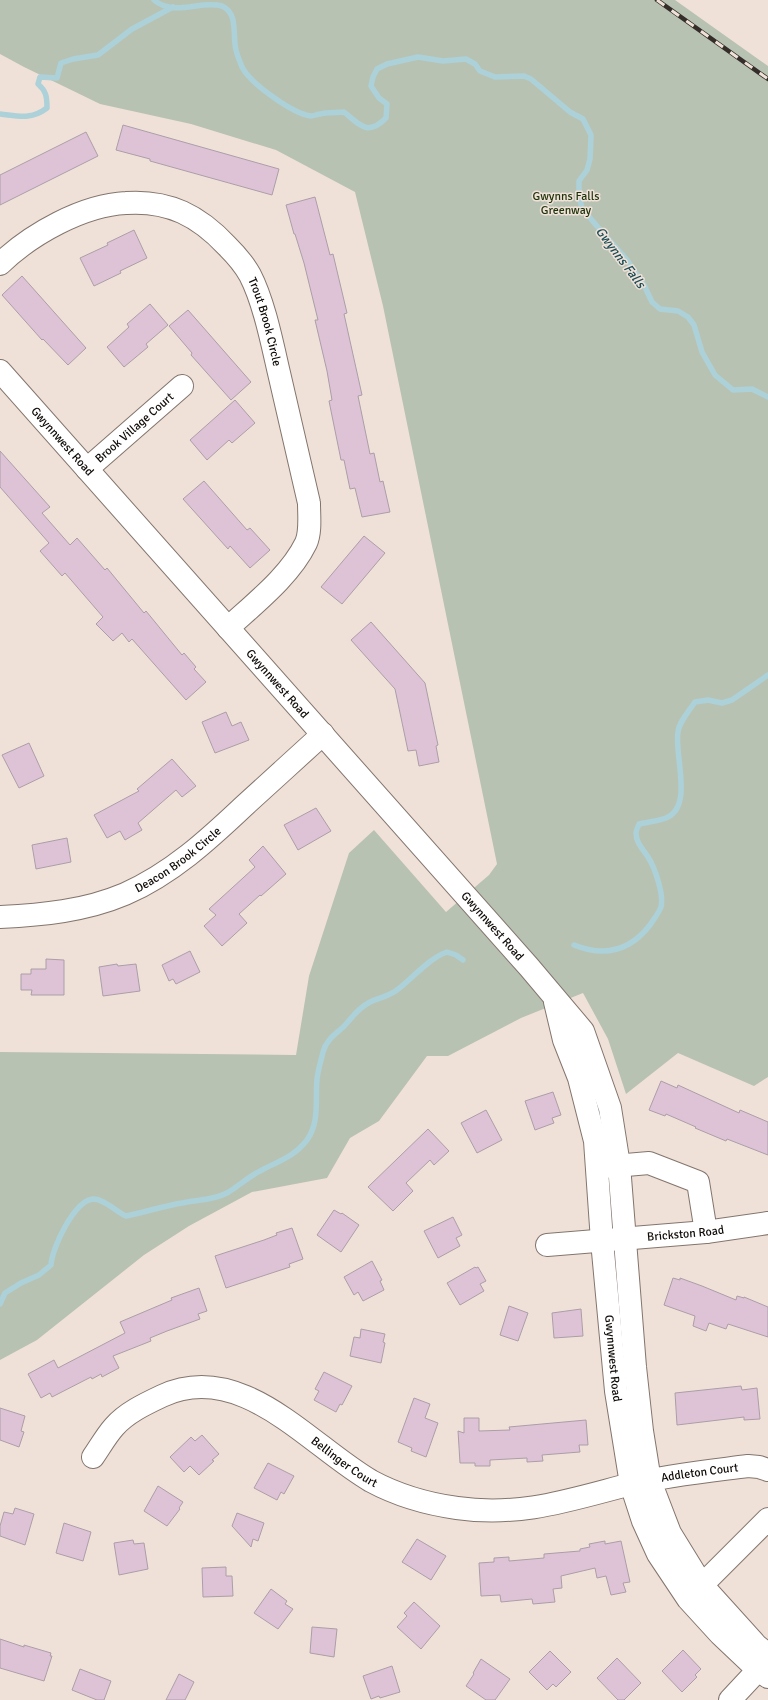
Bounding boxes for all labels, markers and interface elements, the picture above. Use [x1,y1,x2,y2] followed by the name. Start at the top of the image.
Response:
[532,189,600,218] park label: Gwynns Falls Greenway
[592,224,649,292] water label: Gwynns Falls
[244,275,284,368] street label: Trout Brook Circle
[92,390,177,466] street label: Brook Village Court
[27,404,97,479] street label: Gwynnwest Road
[243,646,312,722] street label: Gwynnwest Road
[132,824,224,896] street label: Deacon Brook Circle
[458,889,527,964] street label: Gwynnwest Road
[646,1222,725,1245] street label: Brickston Road
[601,1314,625,1403] street label: Gwynnwest Road
[308,1434,380,1491] street label: Bellinger Court
[660,1460,739,1486] street label: Addleton Court

